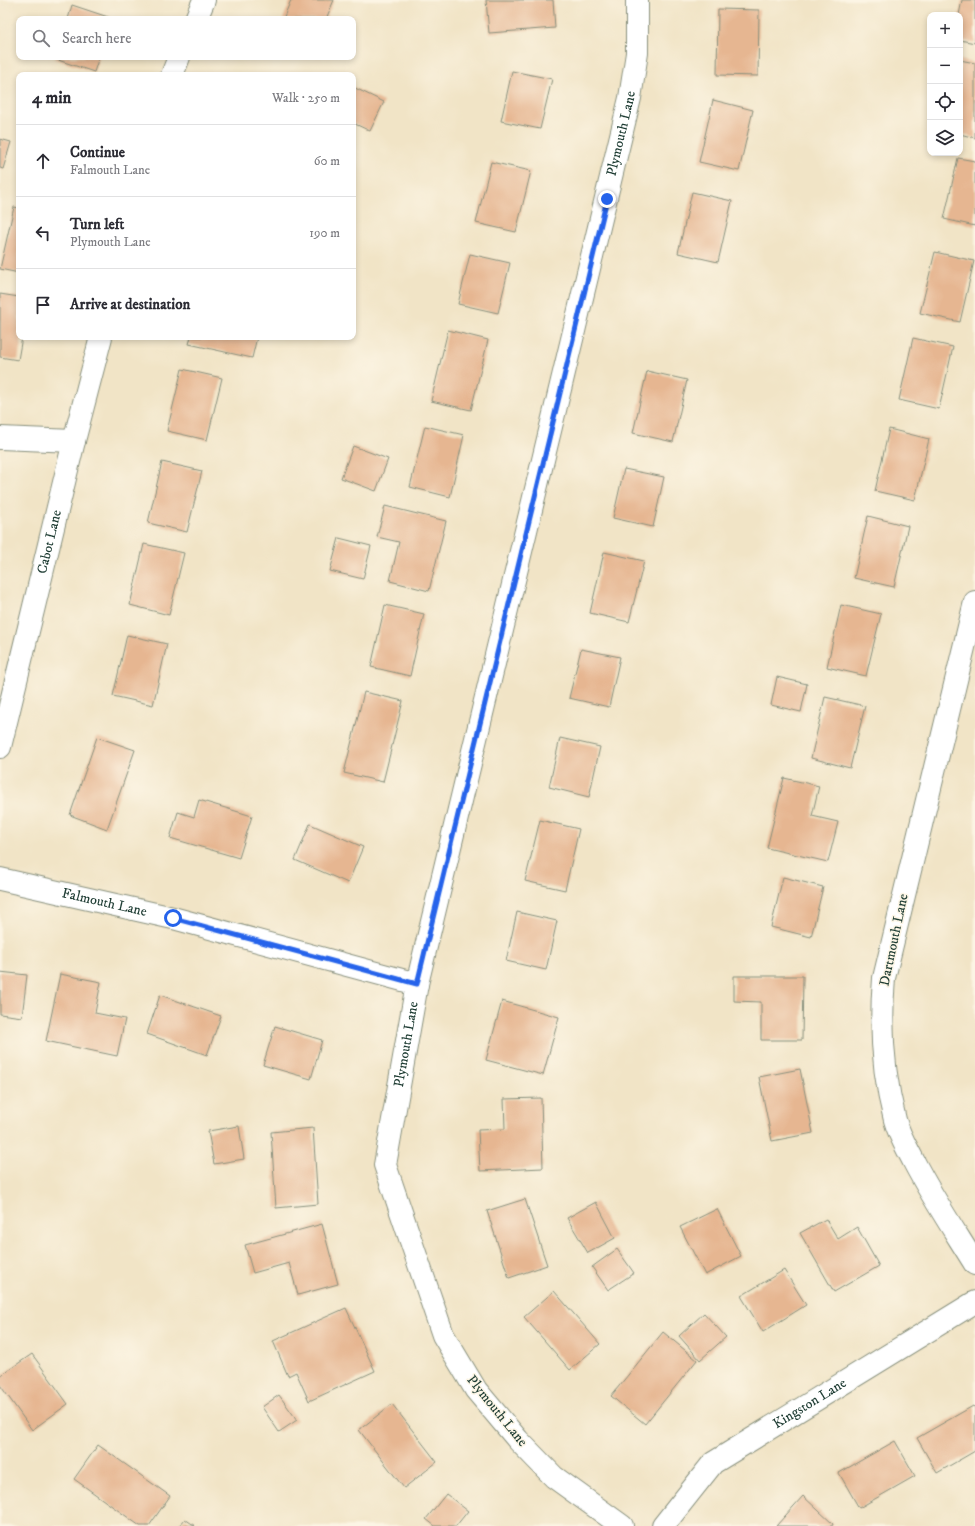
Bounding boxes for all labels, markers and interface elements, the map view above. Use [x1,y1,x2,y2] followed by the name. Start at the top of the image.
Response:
[927,12,963,156] map controls
[927,12,963,48] button: +
[16,16,356,60] search box
[30,27,52,49] icon: search
[62,29,131,48] text: Search here
[927,48,963,84] button: −
[927,84,963,120] button: locate
[32,87,71,109] text: 4 min
[272,90,340,106] text: Walk · 250 m
[603,90,640,178] street label: Plymouth Lane
[927,120,963,156] button: layers
[70,143,125,162] text: Continue
[32,150,54,172] icon: ahead
[314,153,340,169] text: 60 m
[70,162,150,178] text: Falmouth Lane
[598,190,616,208] route end
[70,215,124,234] text: Turn left
[32,222,54,244] icon: left
[309,225,340,241] text: 190 m
[70,234,151,250] text: Plymouth Lane
[32,294,54,316] icon: arrive
[70,295,190,314] text: Arrive at destination
[33,508,66,576] street label: Cabot Lane
[60,884,149,921] street label: Falmouth Lane
[875,892,913,988] street label: Dartmouth Lane
[164,909,182,927] route start
[390,1000,423,1089] street label: Plymouth Lane
[463,1372,531,1451] street label: Plymouth Lane
[770,1374,850,1433] street label: Kingston Lane

